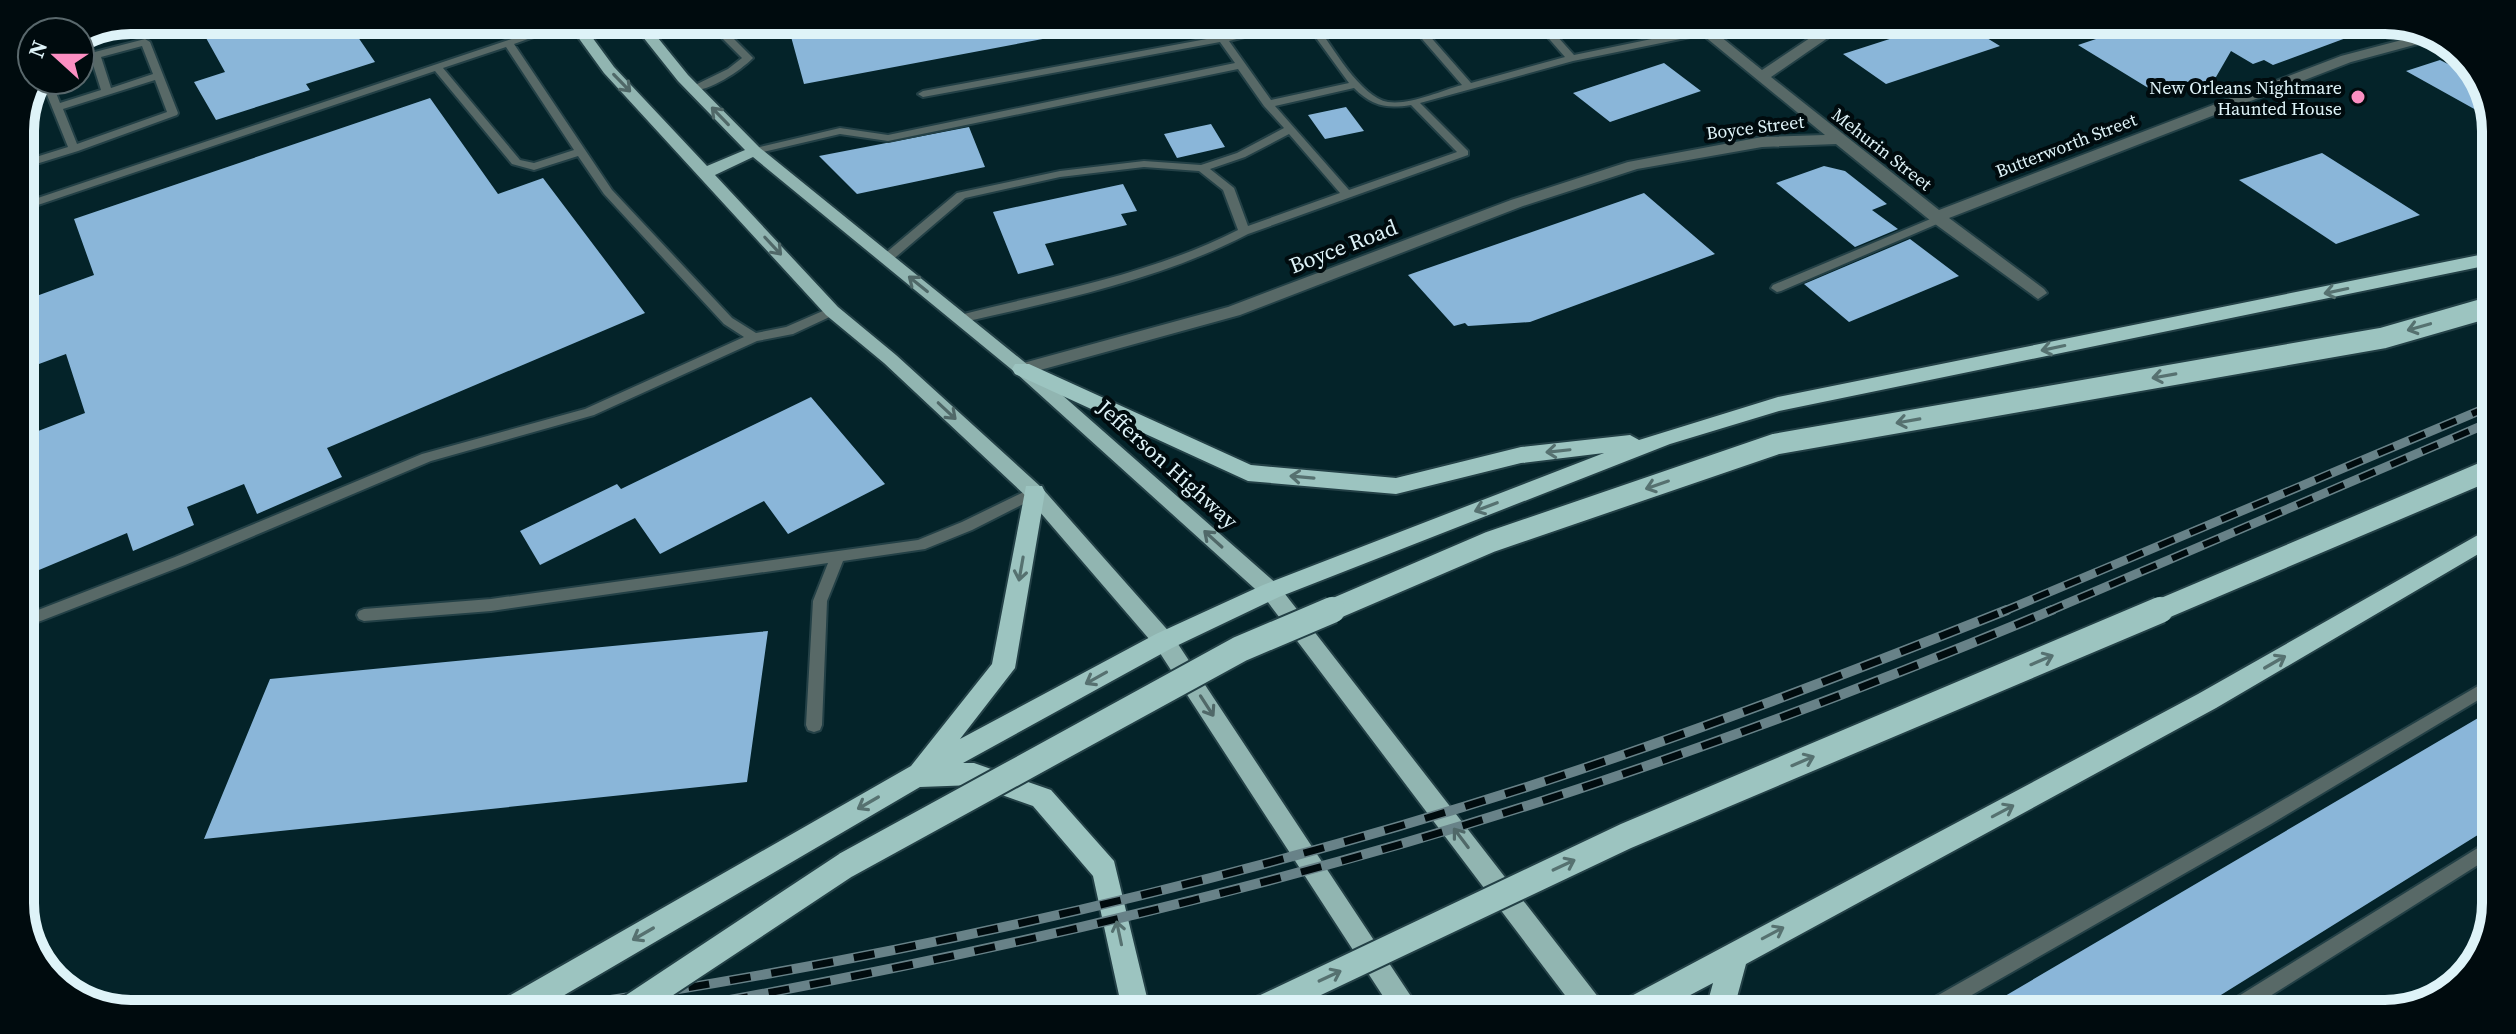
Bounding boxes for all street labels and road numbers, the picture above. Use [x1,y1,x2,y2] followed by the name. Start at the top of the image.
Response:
[1827,102,1937,196] street label: Mehurin Street
[1992,107,2140,183] street label: Butterworth Street
[1705,109,1806,145] street label: Boyce Street
[1285,211,1402,280] street label: Boyce Road
[1090,392,1245,536] street label: Jefferson Highway

